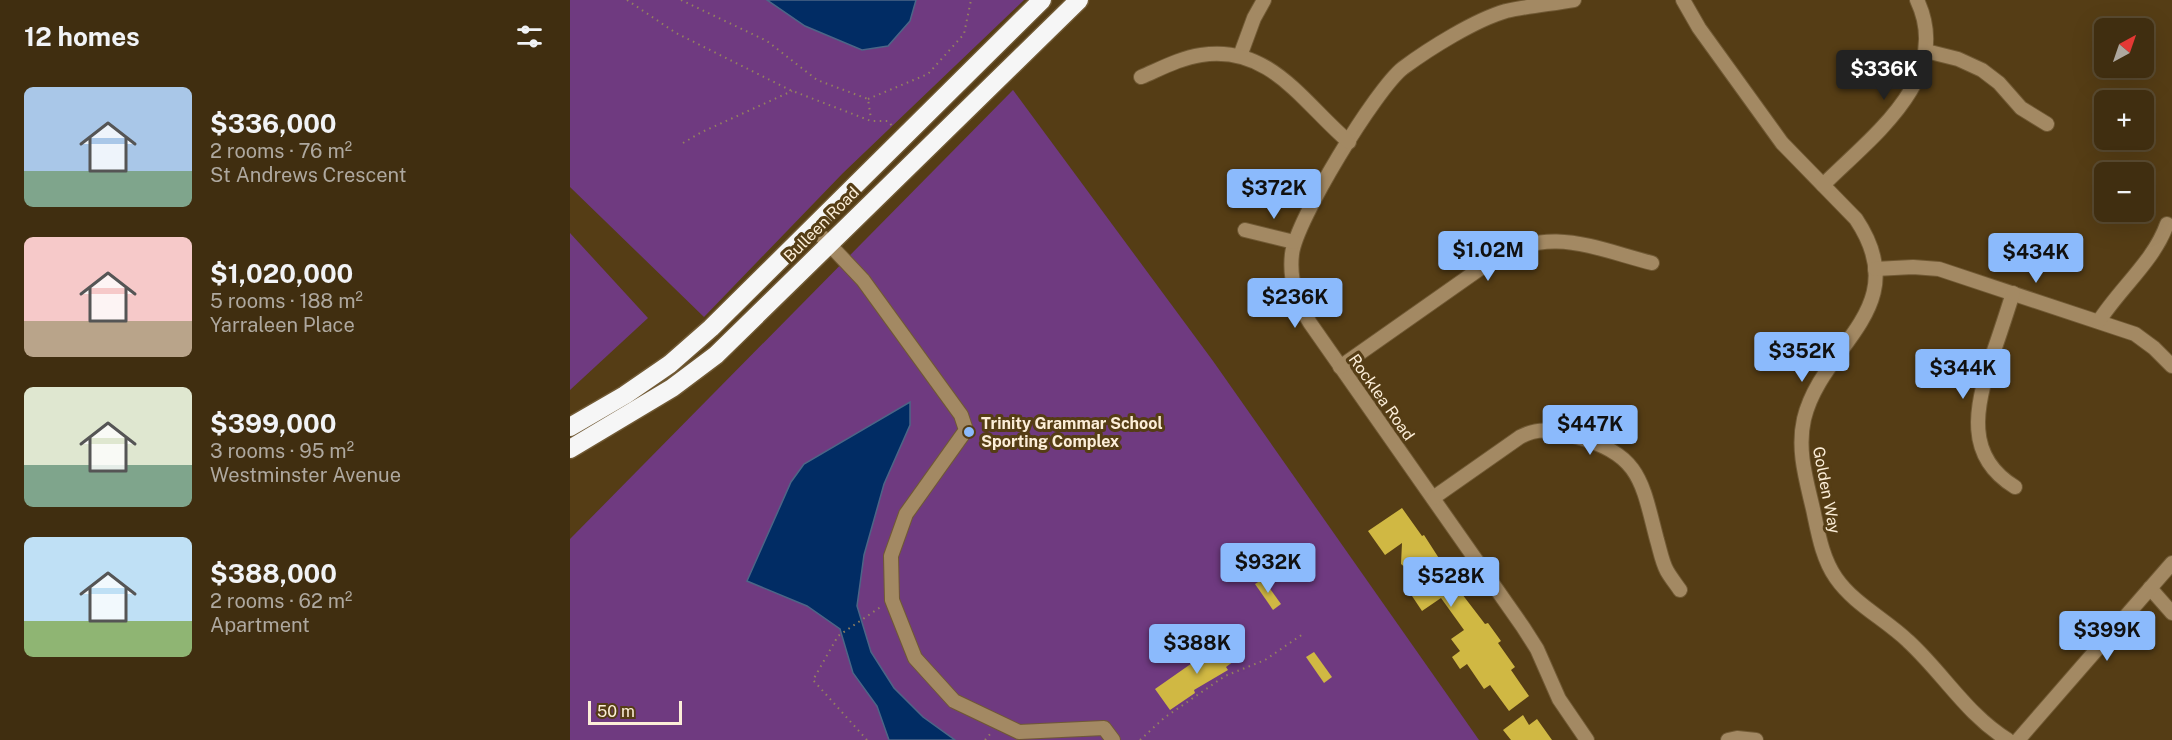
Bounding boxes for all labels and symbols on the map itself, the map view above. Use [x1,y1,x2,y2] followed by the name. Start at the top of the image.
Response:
[2094,18,2154,78] north arrow
[1842,50,1926,101] pin: $336K
[1232,169,1316,220] pin: $372K
[780,183,863,266] street label: Bulleen Road
[1439,231,1537,282] pin: $1.02M
[1994,233,2078,284] pin: $434K
[1253,278,1337,329] pin: $236K
[1760,332,1844,383] pin: $352K
[1921,349,2005,400] pin: $344K
[1345,350,1418,444] street label: Rocklea Road
[1548,405,1632,456] pin: $447K
[981,414,1163,451] place label: Trinity Grammar School Sporting Complex
[962,425,976,439] marker: Trinity Grammar School Sporting Complex
[1809,445,1844,536] street label: Golden Way
[1226,543,1310,594] pin: $932K
[1409,557,1493,608] pin: $528K
[2065,611,2149,662] pin: $399K
[1155,624,1239,675] pin: $388K
[588,698,682,726] scale bar

